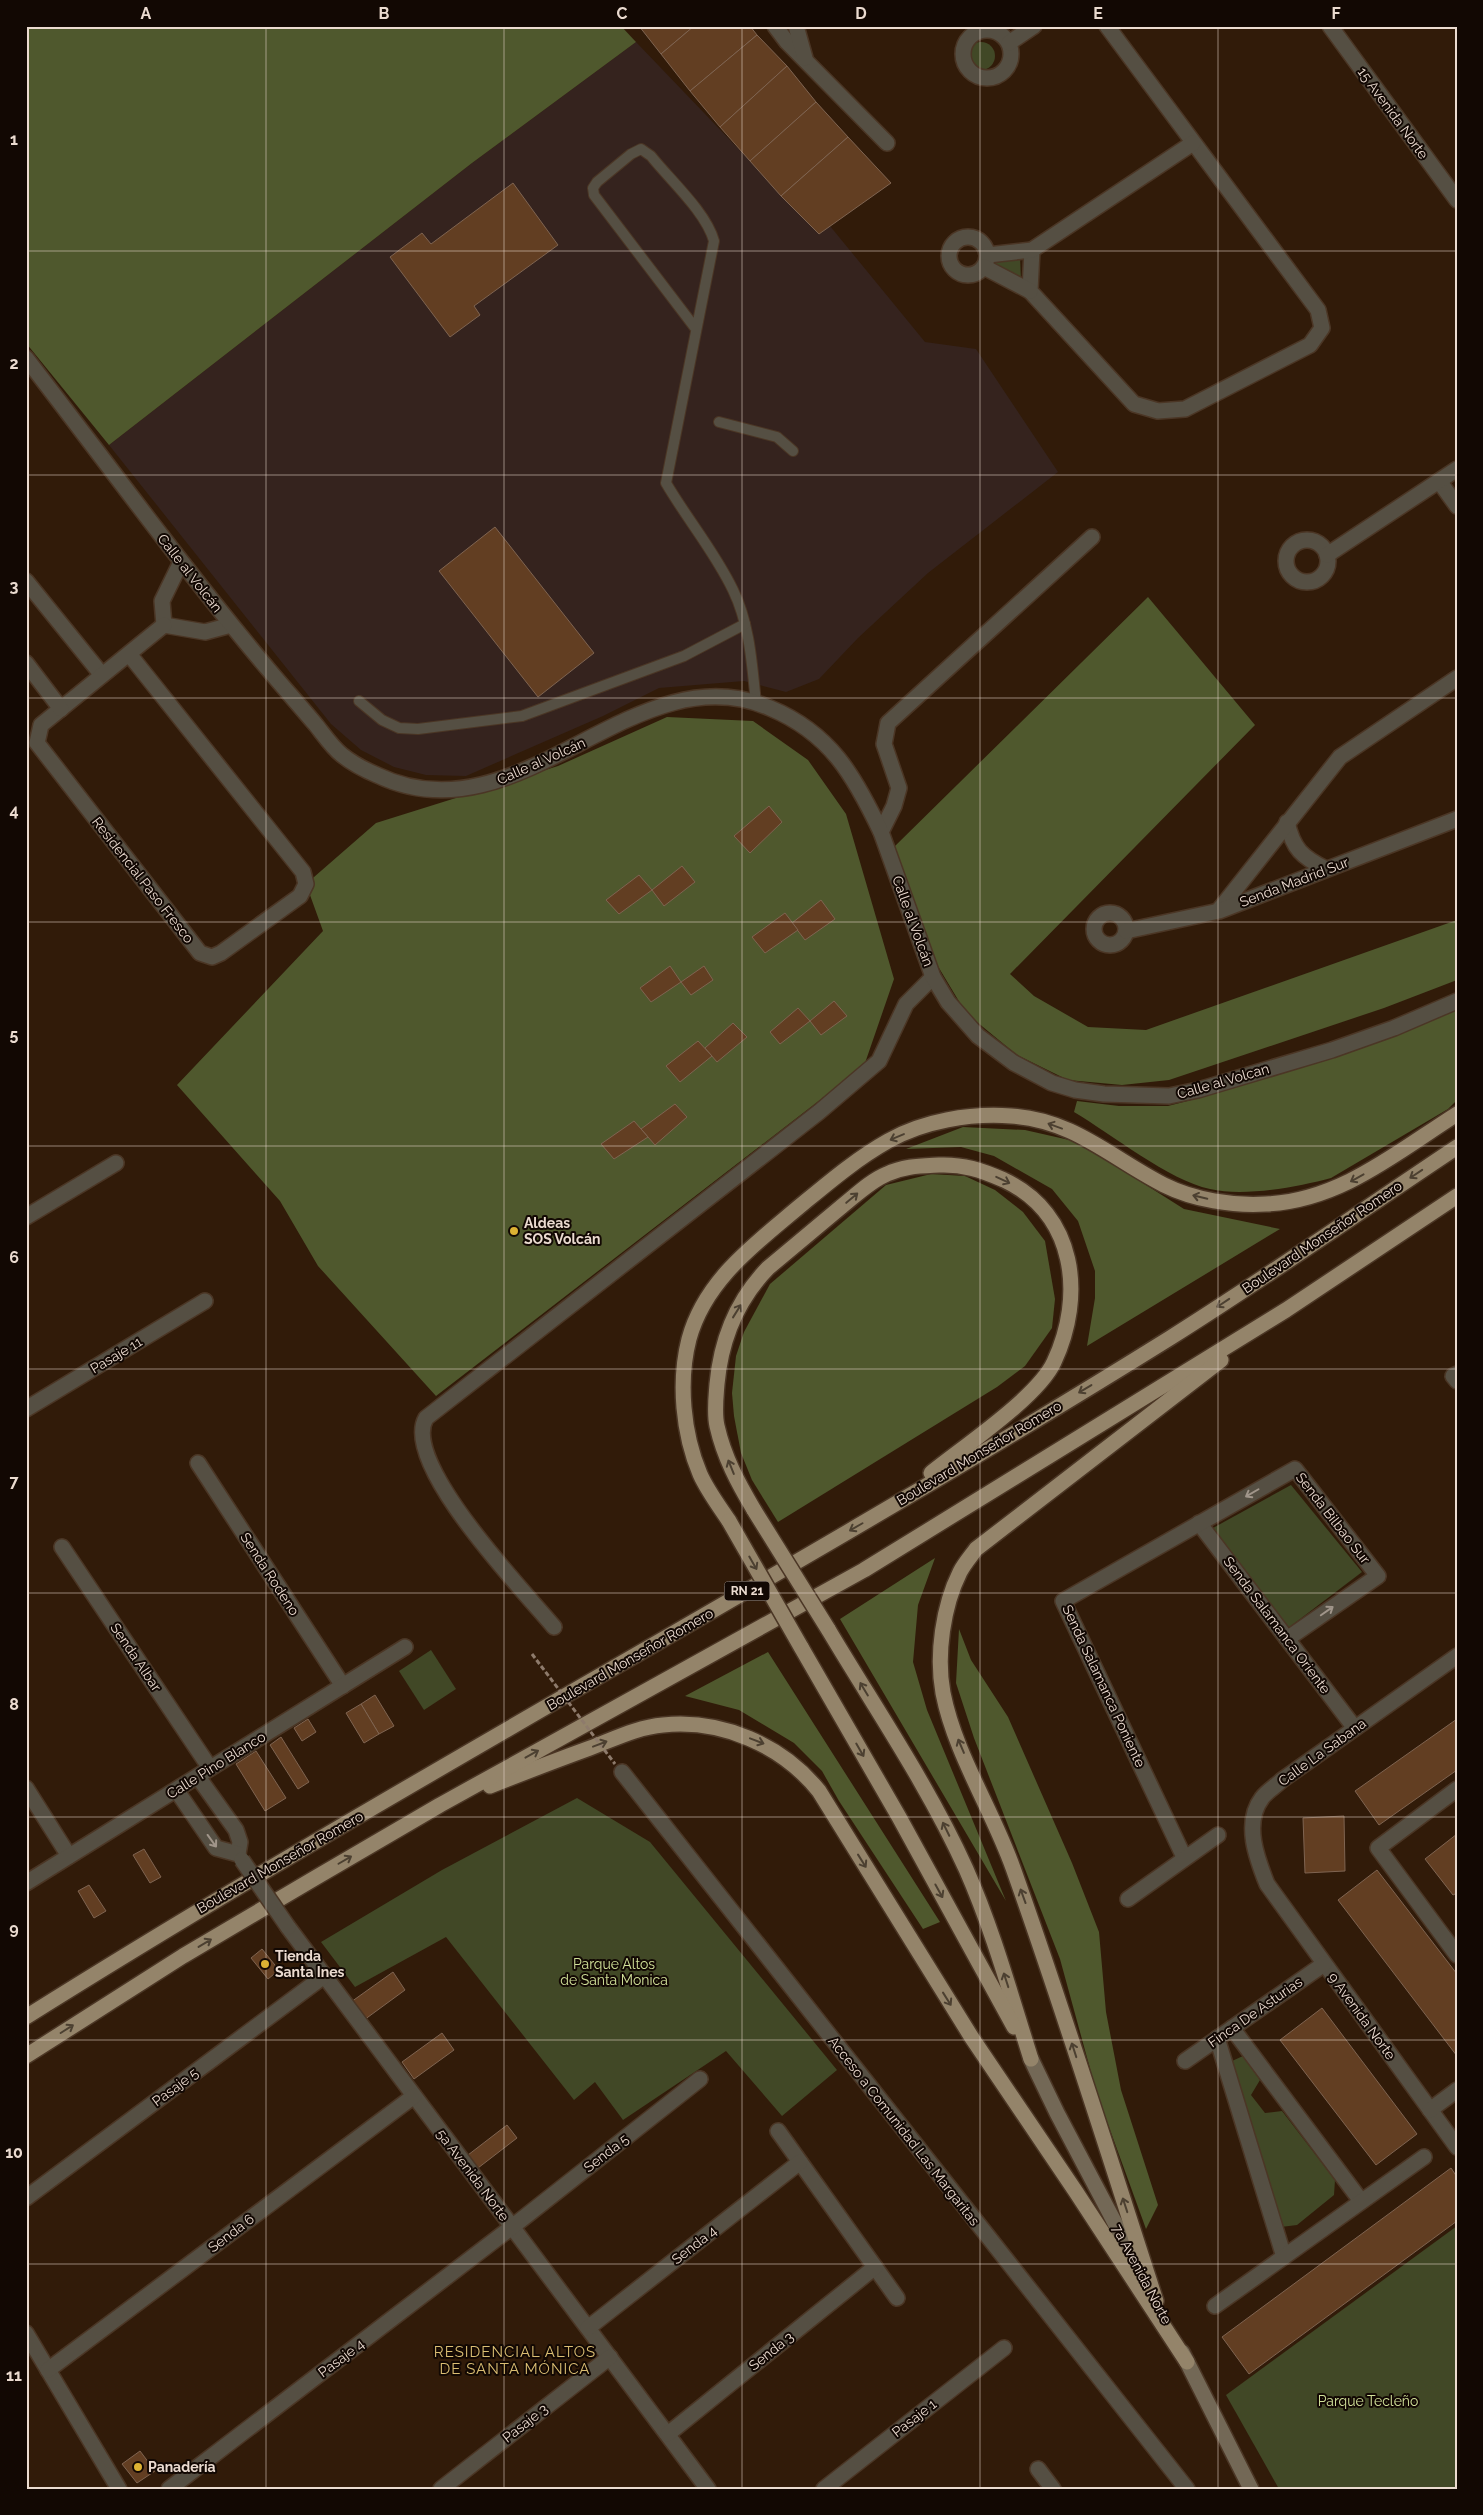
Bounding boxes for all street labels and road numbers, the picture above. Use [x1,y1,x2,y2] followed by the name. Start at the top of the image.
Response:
[1354,64,1432,162] street label: 15 Avenida Norte
[154,531,226,615] street label: Calle al Volcán
[494,734,588,788] street label: Calle al Volcán
[89,814,197,946] street label: Residencial Paso Fresco
[1237,854,1351,910] street label: Senda Madrid Sur
[889,874,937,968] street label: Calle al Volcán
[1175,1060,1271,1102] street label: Calle al Volcan
[1239,1177,1405,1297] street label: Boulevard Monseñor Romero
[87,1333,145,1377] street label: Pasaje 11
[894,1397,1064,1509] street label: Boulevard Monseñor Romero
[1293,1469,1373,1567] street label: Senda Bilbao Sur
[237,1530,303,1618] street label: Senda Rodeno
[1220,1553,1334,1697] street label: Senda Salamanca Oriente
[724,1582,770,1600] road number: RN 21
[1059,1602,1149,1770] street label: Senda Salamanca Poniente
[544,1605,716,1713] street label: Boulevard Monseñor Romero
[107,1620,165,1694] street label: Senda Albar
[1275,1715,1369,1789] street label: Calle La Sabana
[164,1728,268,1802] street label: Calle Pino Blanco
[194,1808,366,1916] street label: Boulevard Monseñor Romero
[1325,1969,1399,2063] street label: 9 Avenida Norte
[1205,1973,1305,2050] street label: Finca De Asturias
[825,2033,983,2229] street label: Acceso a Comunidad Las Margaritas
[149,2064,201,2109] street label: Pasaje 5
[433,2126,513,2224] street label: 5a Avenida Norte
[580,2130,632,2175] street label: Senda 5
[205,2211,257,2255] street label: Senda 6
[1109,2221,1175,2327] street label: 7a Avenida Norte
[668,2222,720,2267] street label: Senda 4
[746,2328,796,2374] street label: Senda 3
[315,2335,367,2380] street label: Pasaje 4
[889,2396,939,2440] street label: Pasaje 1
[499,2400,551,2446] street label: Pasaje 3

